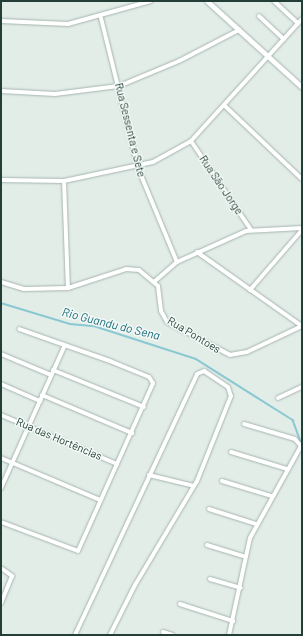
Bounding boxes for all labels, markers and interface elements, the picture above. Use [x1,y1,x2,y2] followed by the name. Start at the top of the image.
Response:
[112,82,148,178] street label: Rua Sessenta e Sete
[196,153,246,217] street label: Rua São Jorge
[61,305,161,343] water label: Rio Guandu do Sena
[165,314,223,356] street label: Rua Pontoes
[14,415,104,463] street label: Rua das Hortências

